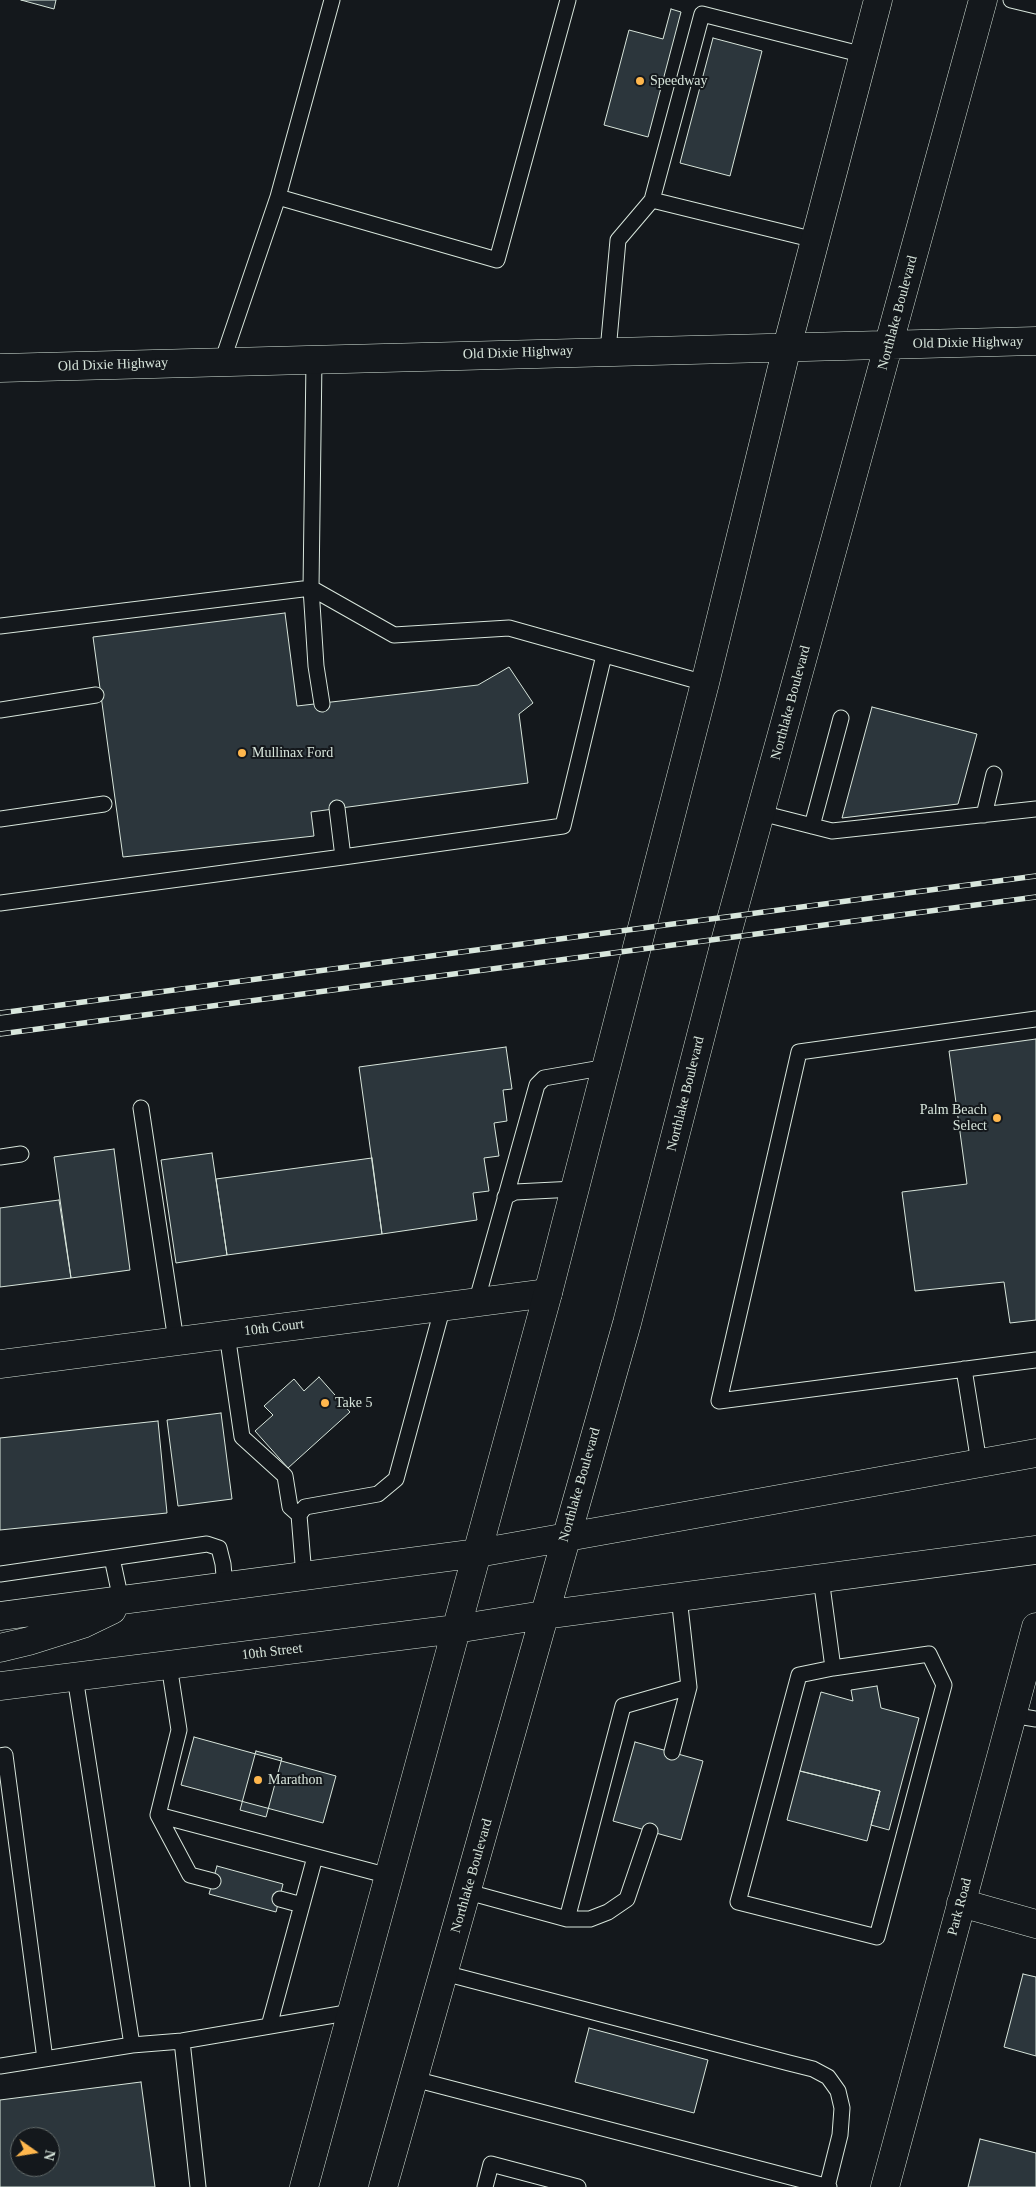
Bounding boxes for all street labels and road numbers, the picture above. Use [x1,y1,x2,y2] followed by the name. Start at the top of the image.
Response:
[875,254,921,372] street label: Northlake Boulevard
[913,334,1023,352] street label: Old Dixie Highway
[463,343,573,363] street label: Old Dixie Highway
[58,355,168,375] street label: Old Dixie Highway
[768,644,814,762] street label: Northlake Boulevard
[664,1035,708,1153] street label: Northlake Boulevard
[243,1316,305,1340] street label: 10th Court
[556,1426,604,1544] street label: Northlake Boulevard
[241,1640,303,1664] street label: 10th Street
[448,1817,496,1935] street label: Northlake Boulevard
[944,1876,976,1938] street label: Park Road

